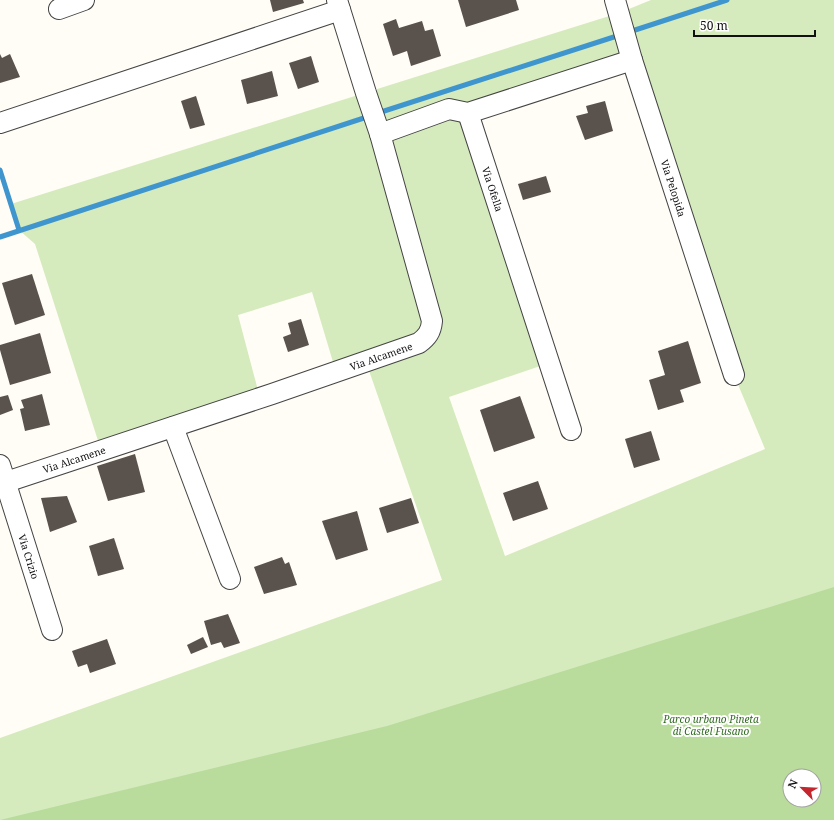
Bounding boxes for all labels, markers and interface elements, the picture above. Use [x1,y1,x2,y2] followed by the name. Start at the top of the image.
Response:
[694,12,815,38] scale bar
[700,17,728,34] text: 50 m
[658,158,689,219] street label: Via Pelopida
[479,165,507,214] street label: Via Ofella
[348,339,414,374] street label: Via Alcamene
[41,443,107,476] street label: Via Alcamene
[15,532,43,581] street label: Via Crizio
[662,712,759,738] park label: Parco urbano Pineta di Castel Fusano
[782,768,822,808] north arrow
[784,776,801,791] text: N

